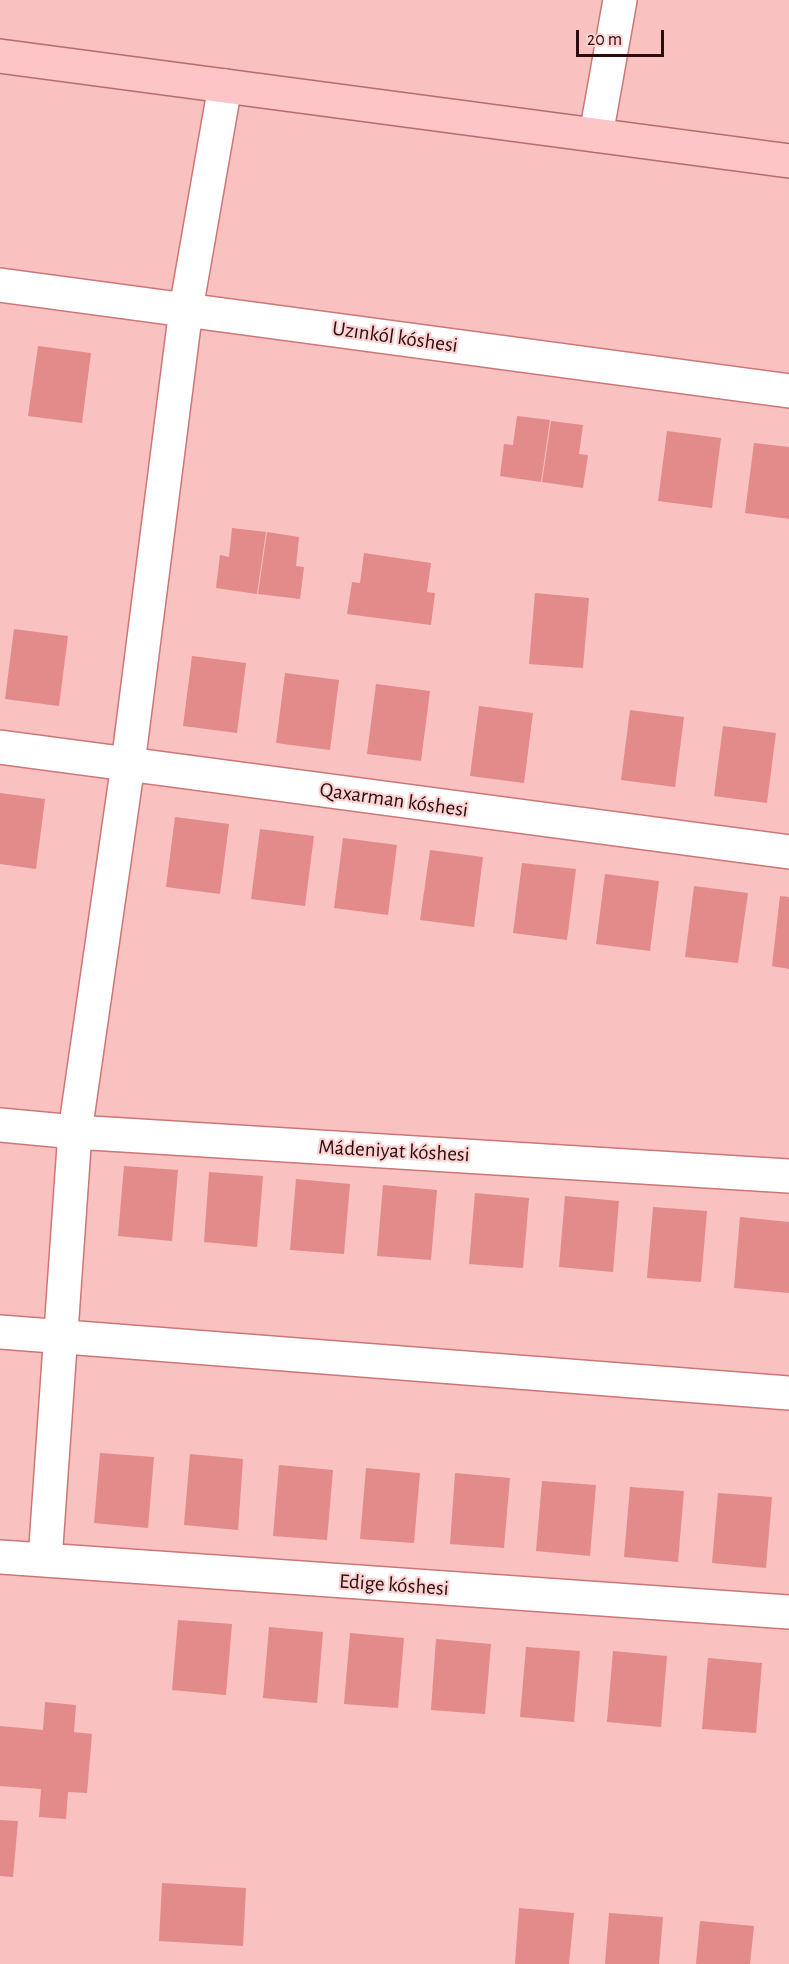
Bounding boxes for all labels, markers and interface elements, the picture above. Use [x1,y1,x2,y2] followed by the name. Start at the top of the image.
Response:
[579,18,668,56] scale bar
[587,31,622,49] text: 20 m
[331,316,459,358] street label: Uzınkól kóshesi
[318,777,470,823] street label: Qaxarman kóshesi
[318,1134,470,1168] street label: Mádeniyat kóshesi
[338,1569,450,1601] street label: Edige kóshesi

